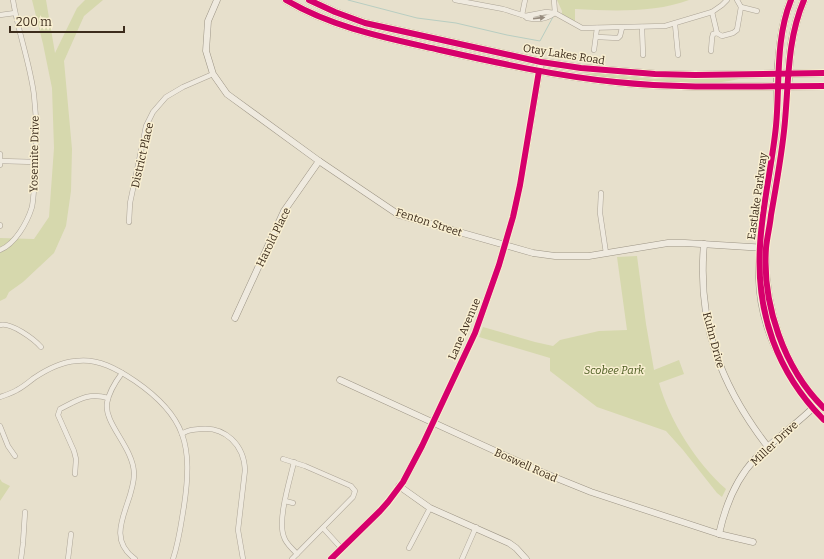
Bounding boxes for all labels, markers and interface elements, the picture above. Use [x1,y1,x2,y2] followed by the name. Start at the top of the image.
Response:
[10,8,124,34] scale bar
[16,15,52,29] text: 200 m
[533,15,545,22] one-way arrow
[522,42,606,67] street label: Otay Lakes Road
[27,116,42,192] street label: Yosemite Drive
[129,121,156,189] street label: District Place
[745,151,770,241] street label: Eastlake Parkway
[254,205,293,269] street label: Harold Place
[394,206,464,239] street label: Fenton Street
[446,296,483,362] street label: Lane Avenue
[700,311,727,370] street label: Kuhn Drive
[584,364,645,377] park label: Scobee Park
[748,418,801,468] street label: Miller Drive
[492,446,560,485] street label: Boswell Road

